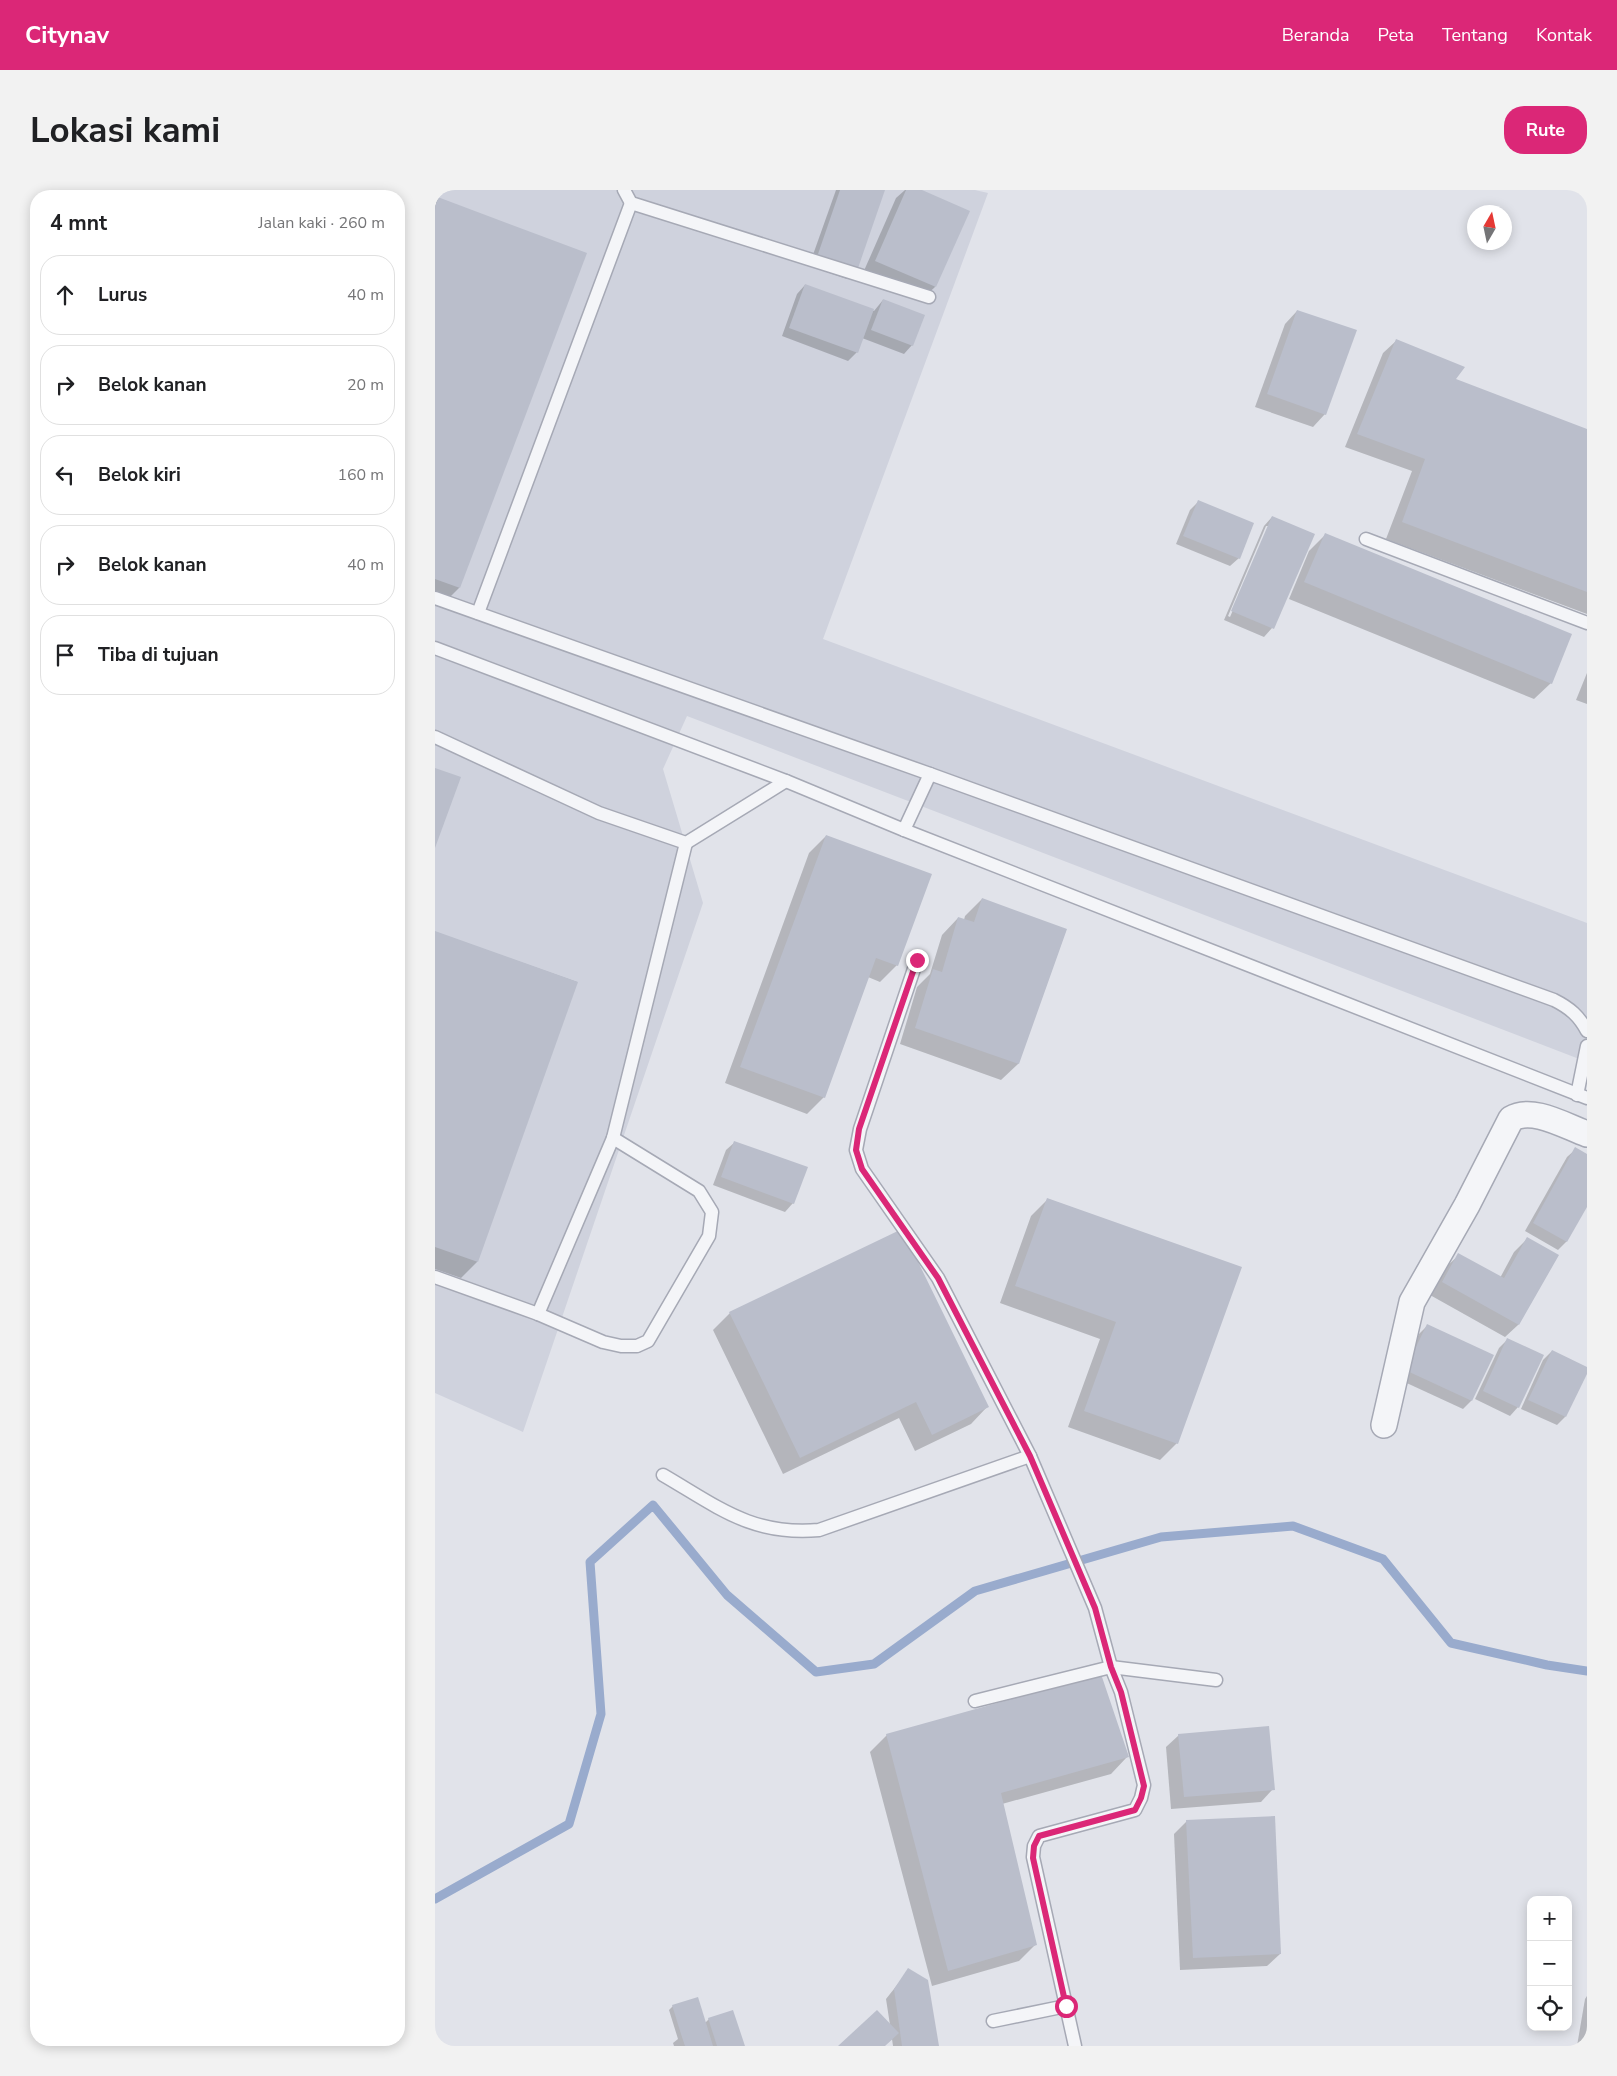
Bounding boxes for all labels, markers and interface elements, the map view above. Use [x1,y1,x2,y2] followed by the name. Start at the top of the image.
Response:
[25,19,109,51] text: Citynav
[1282,23,1350,47] text: Beranda
[1378,23,1414,47] text: Peta
[1442,23,1508,47] text: Tentang
[1536,23,1592,47] text: Kontak
[1504,106,1587,154] button: Rute
[30,107,220,154] text: Lokasi kami
[1467,205,1512,250] north arrow
[50,209,107,237] text: 4 mnt
[258,212,385,234] text: Jalan kaki · 260 m
[51,281,79,309] icon: ahead
[98,282,147,308] text: Lurus
[347,284,384,306] text: 40 m
[51,371,79,399] icon: right
[98,372,207,398] text: Belok kanan
[347,374,384,396] text: 20 m
[51,461,79,489] icon: left
[98,462,181,488] text: Belok kiri
[337,464,384,486] text: 160 m
[51,551,79,579] icon: right
[98,552,207,578] text: Belok kanan
[347,554,384,576] text: 40 m
[51,641,79,669] icon: arrive
[98,642,219,668] text: Tiba di tujuan
[906,949,929,972] route end
[1527,1896,1572,2031] map controls
[1527,1896,1572,1941] button: +
[1527,1941,1572,1986] button: −
[1527,1986,1572,2031] button: locate
[1055,1995,1078,2018] route start

